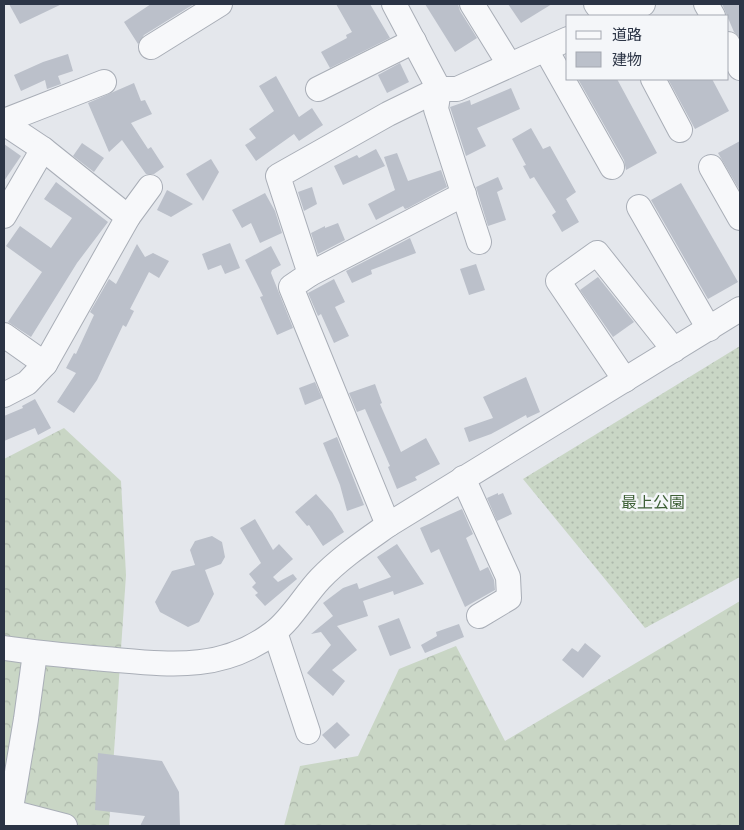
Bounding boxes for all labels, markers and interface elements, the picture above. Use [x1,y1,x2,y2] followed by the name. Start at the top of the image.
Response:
[566,15,729,80] legend
[612,25,642,44] text: 道路
[612,50,642,69] text: 建物
[621,492,685,513] park label: 最上公園

